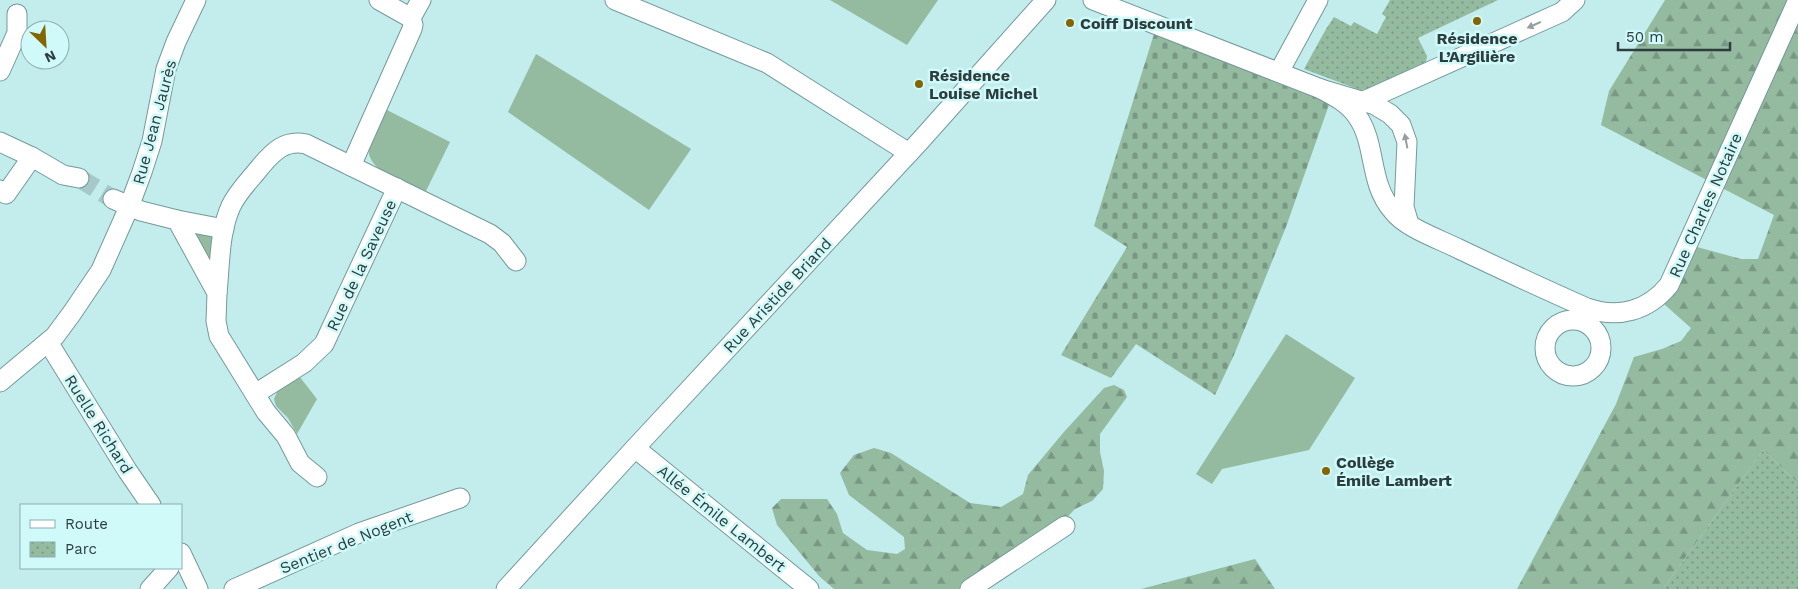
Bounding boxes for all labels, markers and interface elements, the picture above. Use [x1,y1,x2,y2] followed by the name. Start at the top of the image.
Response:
[1080,14,1193,33] place label: Coiff Discount
[1471,15,1483,27] marker: Résidence L’Argilière
[1064,17,1076,29] marker: Coiff Discount
[20,20,70,70] north arrow
[1618,20,1730,52] scale bar
[1527,21,1541,29] one-way arrow
[1626,28,1663,46] text: 50 m
[1437,29,1517,66] place label: Résidence L’Argilière
[42,47,59,66] text: N
[129,58,180,187] street label: Rue Jean Jaurès
[929,66,1038,103] place label: Résidence Louise Michel
[913,78,925,90] marker: Résidence Louise Michel
[1665,130,1746,280] street label: Rue Charles Notaire
[1402,134,1410,149] one-way arrow
[323,197,400,334] street label: Rue de la Saveuse
[719,234,835,357] street label: Rue Aristide Briand
[61,371,137,477] street label: Ruelle Richard
[1336,453,1452,490] place label: Collège Émile Lambert
[654,461,790,576] street label: Allée Émile Lambert
[1320,465,1332,477] marker: Collège Émile Lambert
[20,504,182,569] legend
[277,507,416,578] street label: Sentier de Nogent
[65,515,108,533] text: Route
[65,540,97,558] text: Parc

